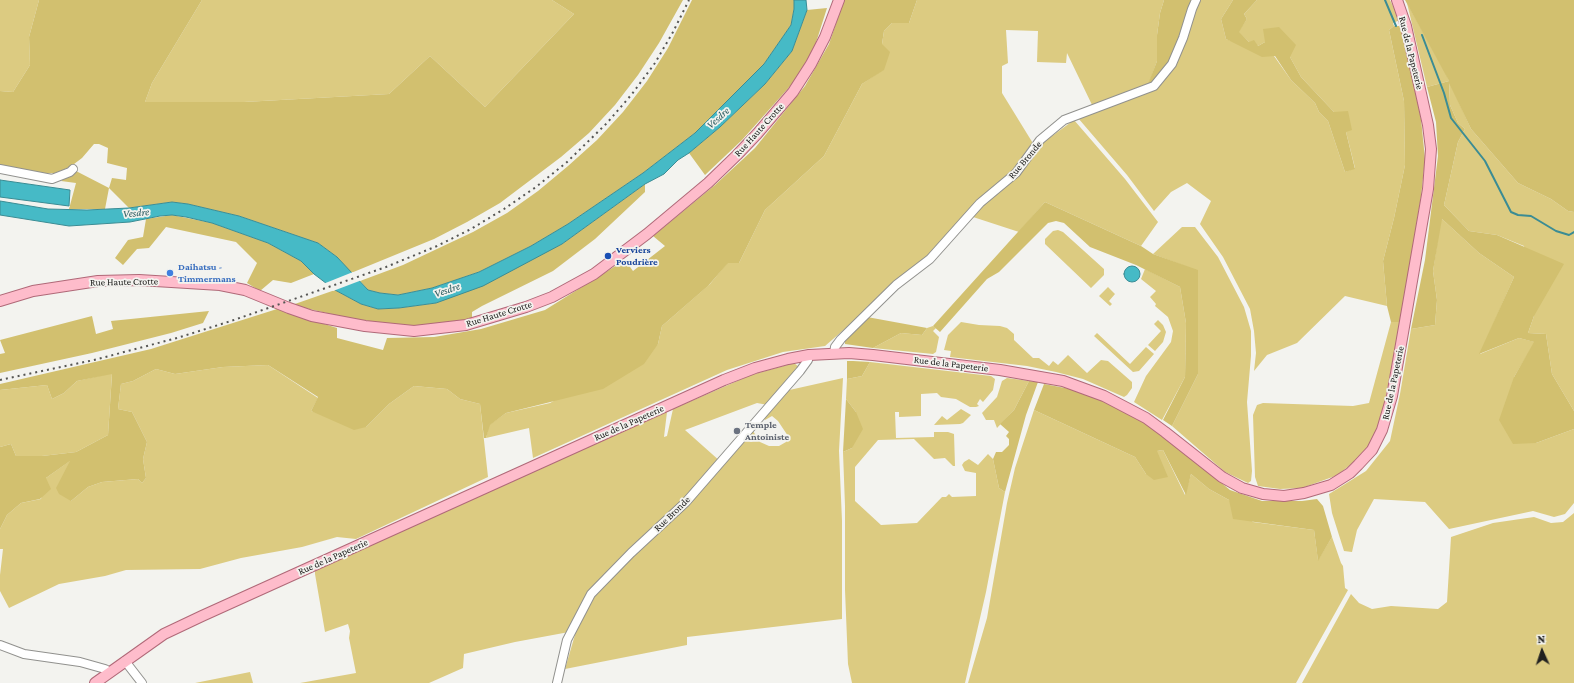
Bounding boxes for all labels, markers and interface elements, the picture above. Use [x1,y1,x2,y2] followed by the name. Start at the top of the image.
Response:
[1396,15,1426,91] street label: Rue de la Papeterie
[732,101,786,159] street label: Rue Haute Crotte
[704,104,732,132] water label: Vesdre
[1006,139,1044,181] street label: Rue Bronde
[122,205,150,221] water label: Vesdre
[616,244,658,268] place label: Verviers Poudrière
[603,251,613,261] marker: Verviers Poudrière
[178,261,236,284] place label: Daihatsu - Timmermans
[165,268,175,278] marker: Daihatsu - Timmermans
[90,275,158,289] street label: Rue Haute Crotte
[432,279,462,301] water label: Vesdre
[465,298,533,330] street label: Rue Haute Crotte
[1379,345,1407,421] street label: Rue de la Papeterie
[913,353,989,375] street label: Rue de la Papeterie
[592,402,666,444] street label: Rue de la Papeterie
[745,419,789,442] place label: Temple Antoiniste
[732,426,742,436] marker: Temple Antoiniste
[651,494,693,534] street label: Rue Bronde
[296,536,370,578] street label: Rue de la Papeterie
[1522,631,1562,671] north arrow
[1537,633,1545,645] text: N

